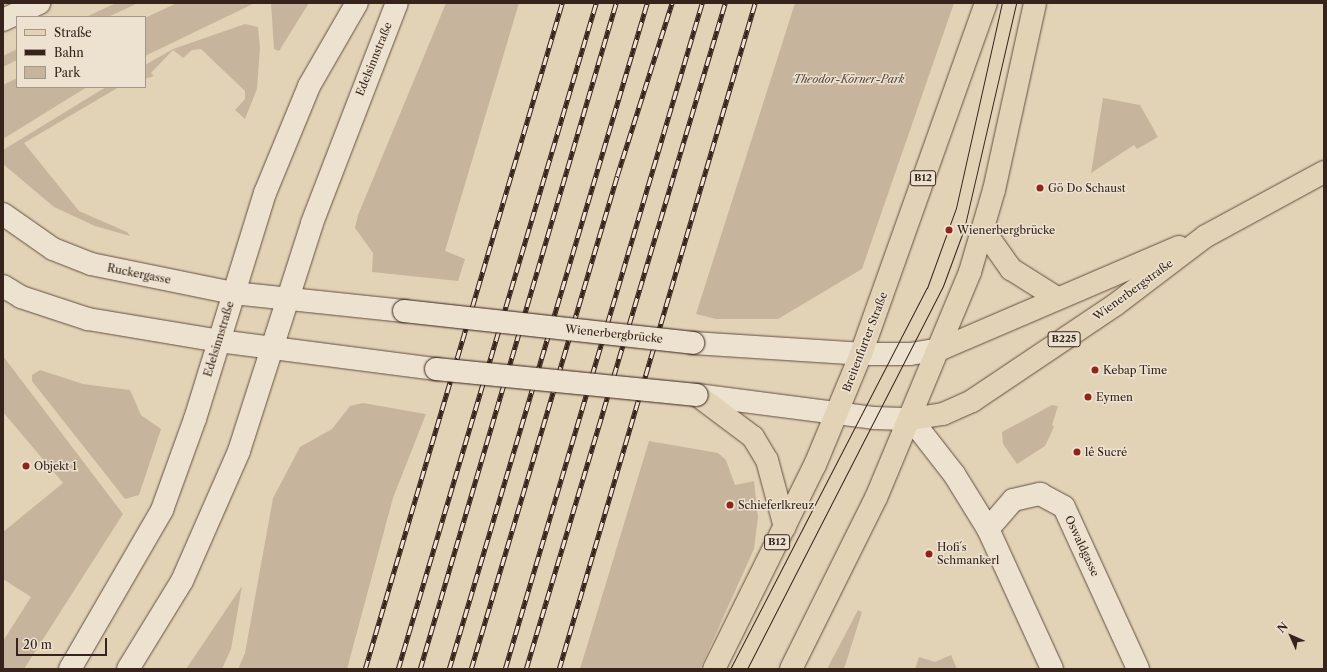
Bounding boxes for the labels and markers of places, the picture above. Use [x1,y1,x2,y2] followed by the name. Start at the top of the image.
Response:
[1048,181,1126,195] place label: Gö Do Schaust
[1035,183,1045,193] marker: Gö Do Schaust
[957,223,1055,237] place label: Wienerbergbrücke
[944,225,954,235] marker: Wienerbergbrücke
[1103,363,1167,377] place label: Kebap Time
[1090,365,1100,375] marker: Kebap Time
[1096,390,1133,404] place label: Eymen
[1083,392,1093,402] marker: Eymen
[1085,445,1127,459] place label: lê Sucré
[1072,447,1082,457] marker: lê Sucré
[34,459,77,473] place label: Objekt 1
[21,461,31,471] marker: Objekt 1
[738,498,814,512] place label: Schieferlkreuz
[725,500,735,510] marker: Schieferlkreuz
[937,541,999,567] place label: Hofi´s Schmankerl
[924,549,934,559] marker: Hofi´s Schmankerl

